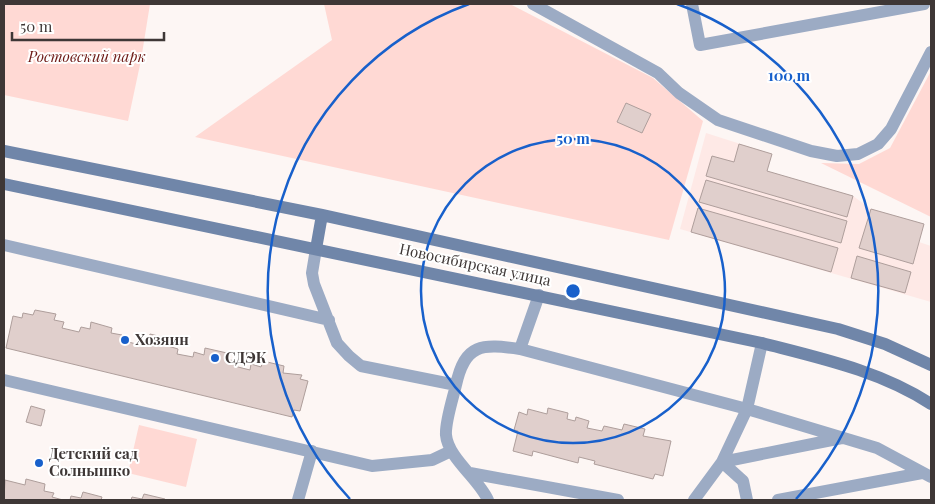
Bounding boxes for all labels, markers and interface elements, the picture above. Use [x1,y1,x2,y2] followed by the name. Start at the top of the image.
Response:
[12,10,165,42] scale bar
[20,16,53,36] text: 50 m
[27,46,146,66] park label: Ростовский парк
[768,65,811,85] text: 100 m
[556,128,590,148] text: 50 m
[398,238,553,290] street label: Новосибирская улица
[564,282,582,300] centre of rings
[135,329,189,349] place label: Хозяин
[119,334,131,346] marker: Хозяин
[225,347,267,367] place label: СДЭК
[209,352,221,364] marker: СДЭК
[49,443,138,480] place label: Детский сад Солнышко
[33,457,45,469] marker: Детский сад Солнышко

